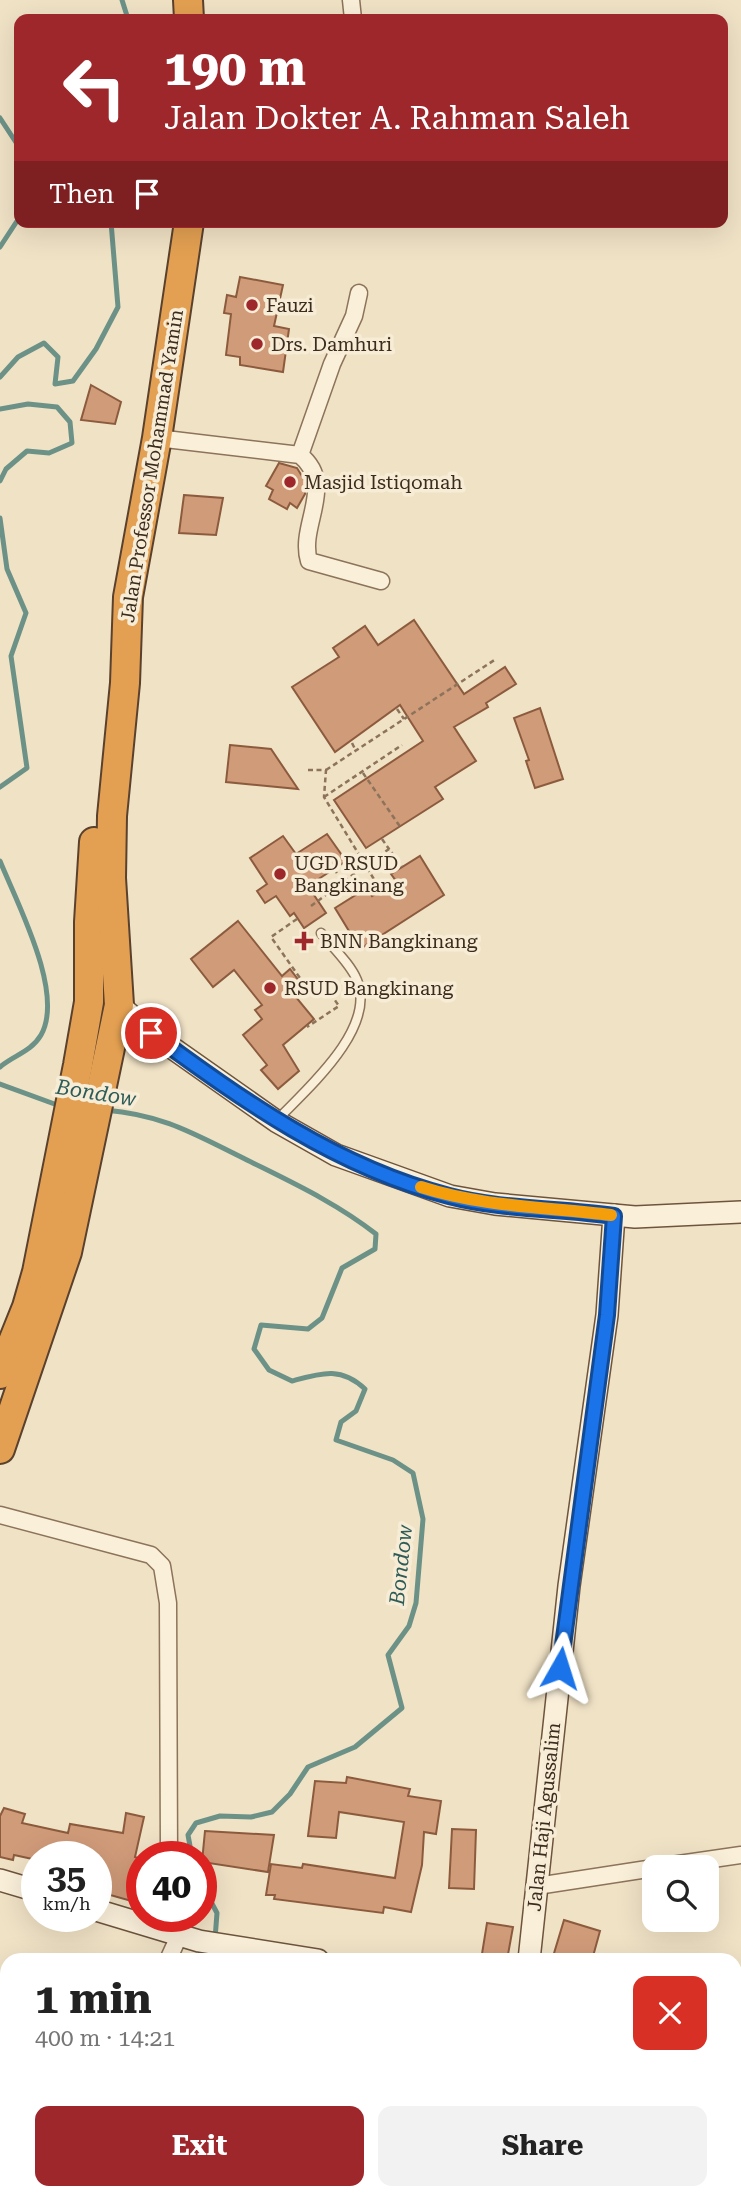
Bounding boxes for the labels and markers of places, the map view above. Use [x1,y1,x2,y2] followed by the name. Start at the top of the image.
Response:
[266,294,314,317] place label: Fauzi
[244,297,260,313] marker: Fauzi
[271,333,392,356] place label: Drs. Damhuri
[249,336,265,352] marker: Drs. Damhuri
[304,471,463,494] place label: Masjid Istiqomah
[282,474,298,490] marker: Masjid Istiqomah
[294,852,404,897] place label: UGD RSUD Bangkinang
[272,866,288,882] marker: UGD RSUD Bangkinang
[320,930,478,953] place label: BNN Bangkinang
[294,931,314,951] marker: BNN Bangkinang
[284,977,453,1000] place label: RSUD Bangkinang
[262,980,278,996] marker: RSUD Bangkinang
[121,1003,181,1063] pin

